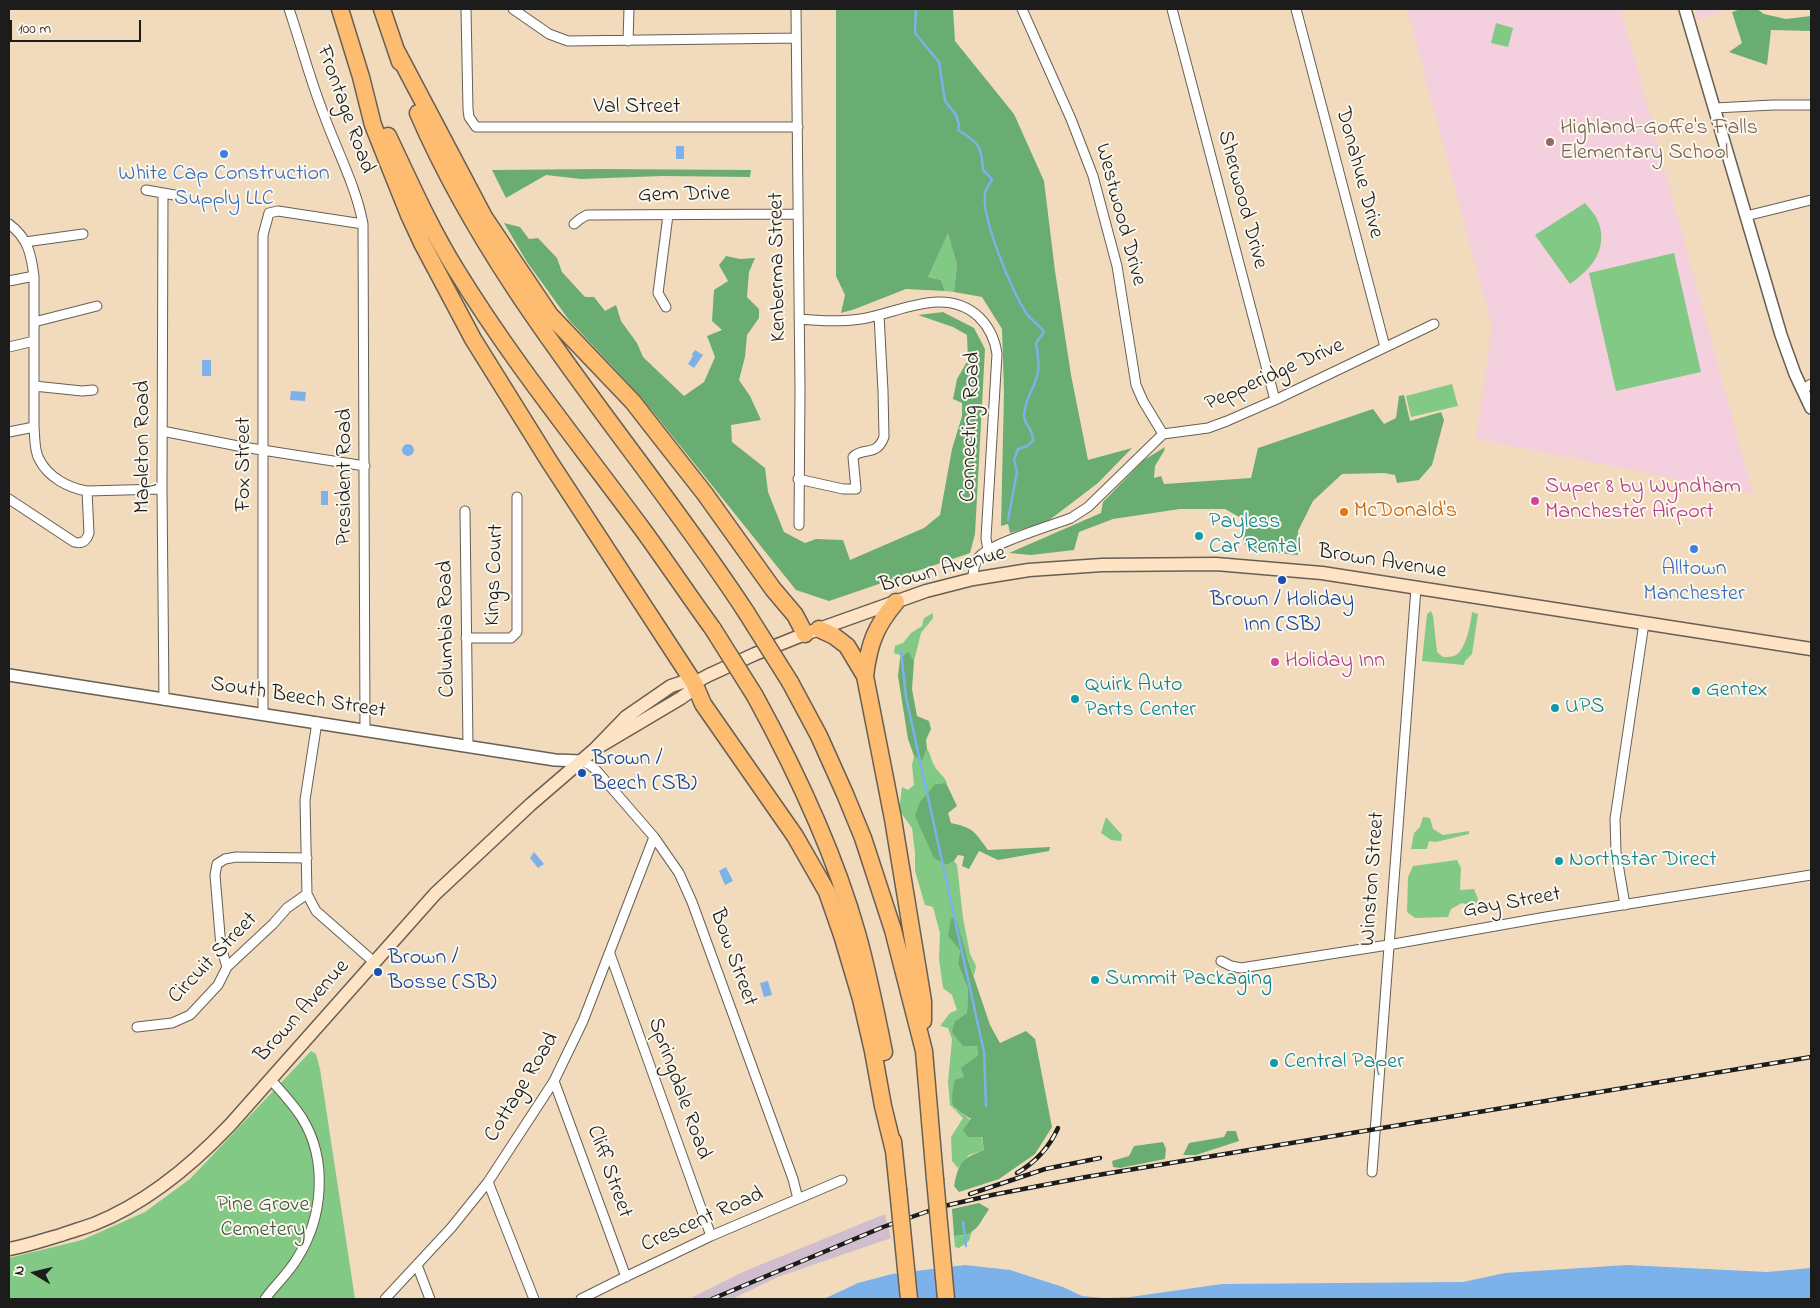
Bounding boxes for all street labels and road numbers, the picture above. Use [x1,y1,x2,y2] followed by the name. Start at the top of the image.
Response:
[309,43,379,177] street label: Frontage Road
[594,95,680,121] street label: Val Street
[1328,105,1388,241] street label: Donahue Drive
[1210,128,1272,272] street label: Sherwood Drive
[1087,141,1151,289] street label: Westwood Drive
[638,182,730,210] street label: Gem Drive
[764,192,794,342] street label: Kenberma Street
[1201,334,1349,418] street label: Pepperidge Drive
[956,351,988,503] street label: Connecting Road
[131,380,157,514] street label: Mapleton Road
[333,408,359,546] street label: President Road
[232,417,258,511] street label: Fox Street
[481,523,511,627] street label: Kings Court
[1316,540,1448,586] street label: Brown Avenue
[877,541,1009,601] street label: Brown Avenue
[434,560,462,698] street label: Columbia Road
[208,672,388,726] street label: South Beech Street
[1356,811,1392,947] street label: Winston Street
[1461,882,1563,926] street label: Gay Street
[702,906,762,1010] street label: Bow Street
[164,908,264,1010] street label: Circuit Street
[250,955,356,1069] street label: Brown Avenue
[640,1015,716,1163] street label: Springdale Road
[480,1028,566,1148] street label: Cottage Road
[579,1122,637,1222] street label: Cliff Street
[638,1182,768,1260] street label: Crescent Road

